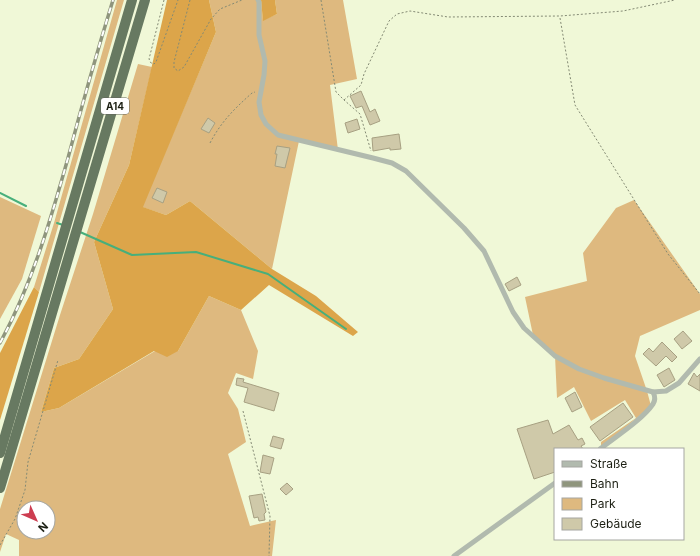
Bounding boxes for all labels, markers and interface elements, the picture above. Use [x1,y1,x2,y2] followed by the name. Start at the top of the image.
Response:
[101,98,129,114] road number: A14
[554,448,684,540] legend
[590,456,627,471] text: Straße
[590,476,619,491] text: Bahn
[590,496,616,511] text: Park
[16,500,56,540] north arrow
[590,516,642,531] text: Gebäude
[35,519,51,535] text: N

